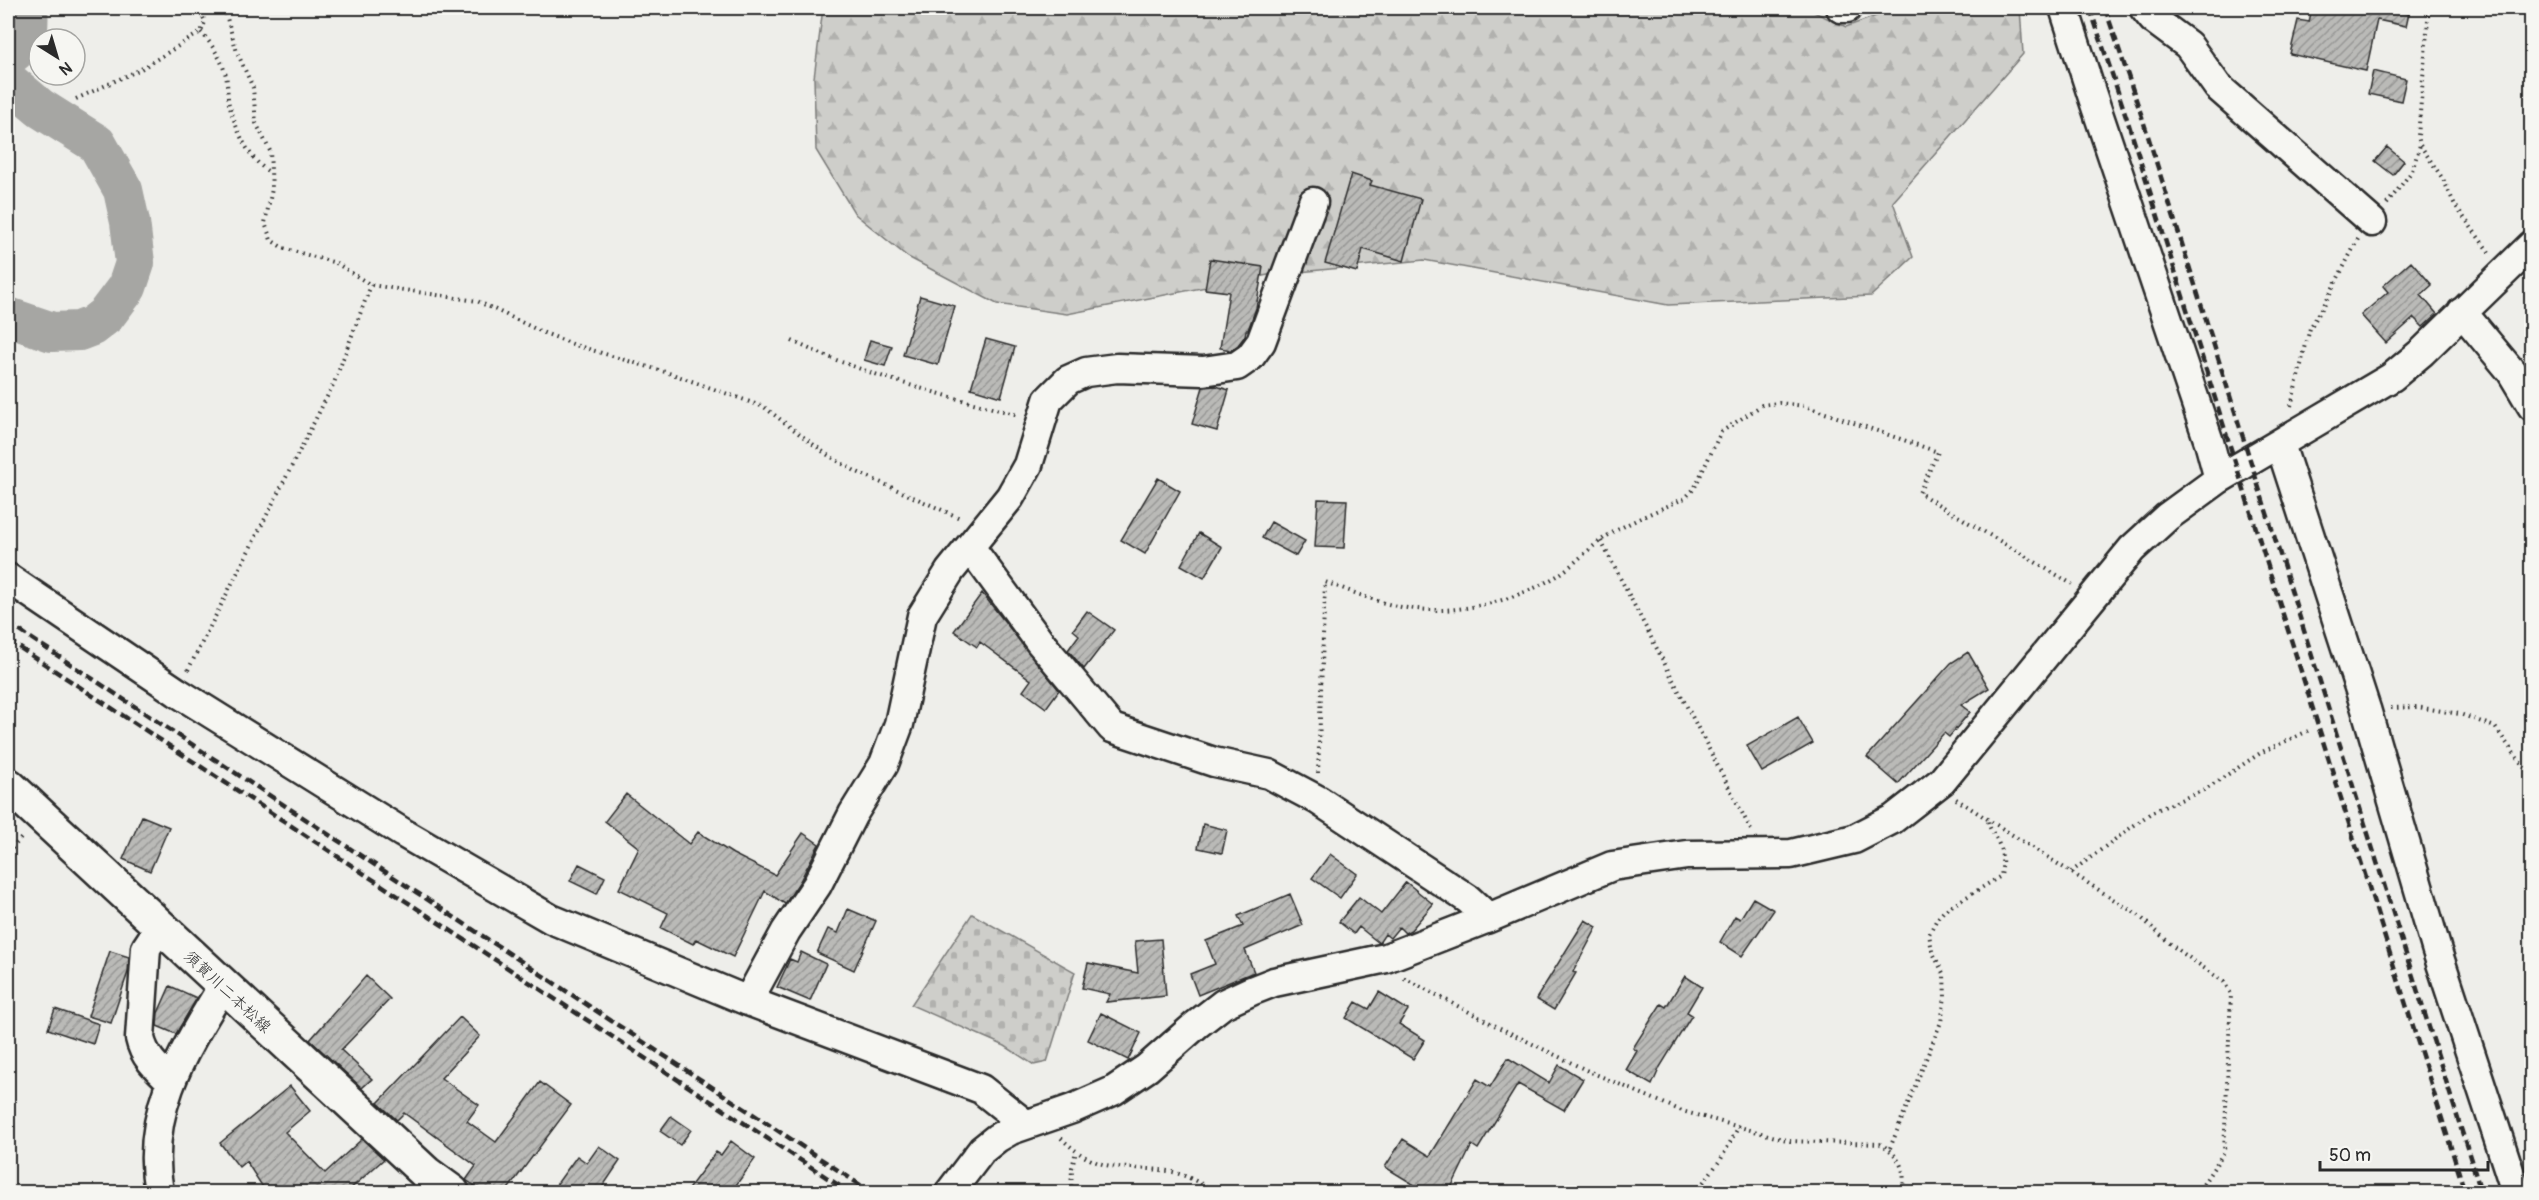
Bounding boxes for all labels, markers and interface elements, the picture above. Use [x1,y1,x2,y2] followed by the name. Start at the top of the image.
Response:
[27,27,87,87] north arrow
[55,57,76,80] text: N
[180,946,275,1037] street label: 須賀川二本松線
[2320,1134,2488,1172] scale bar
[2329,1144,2371,1167] text: 50 m

